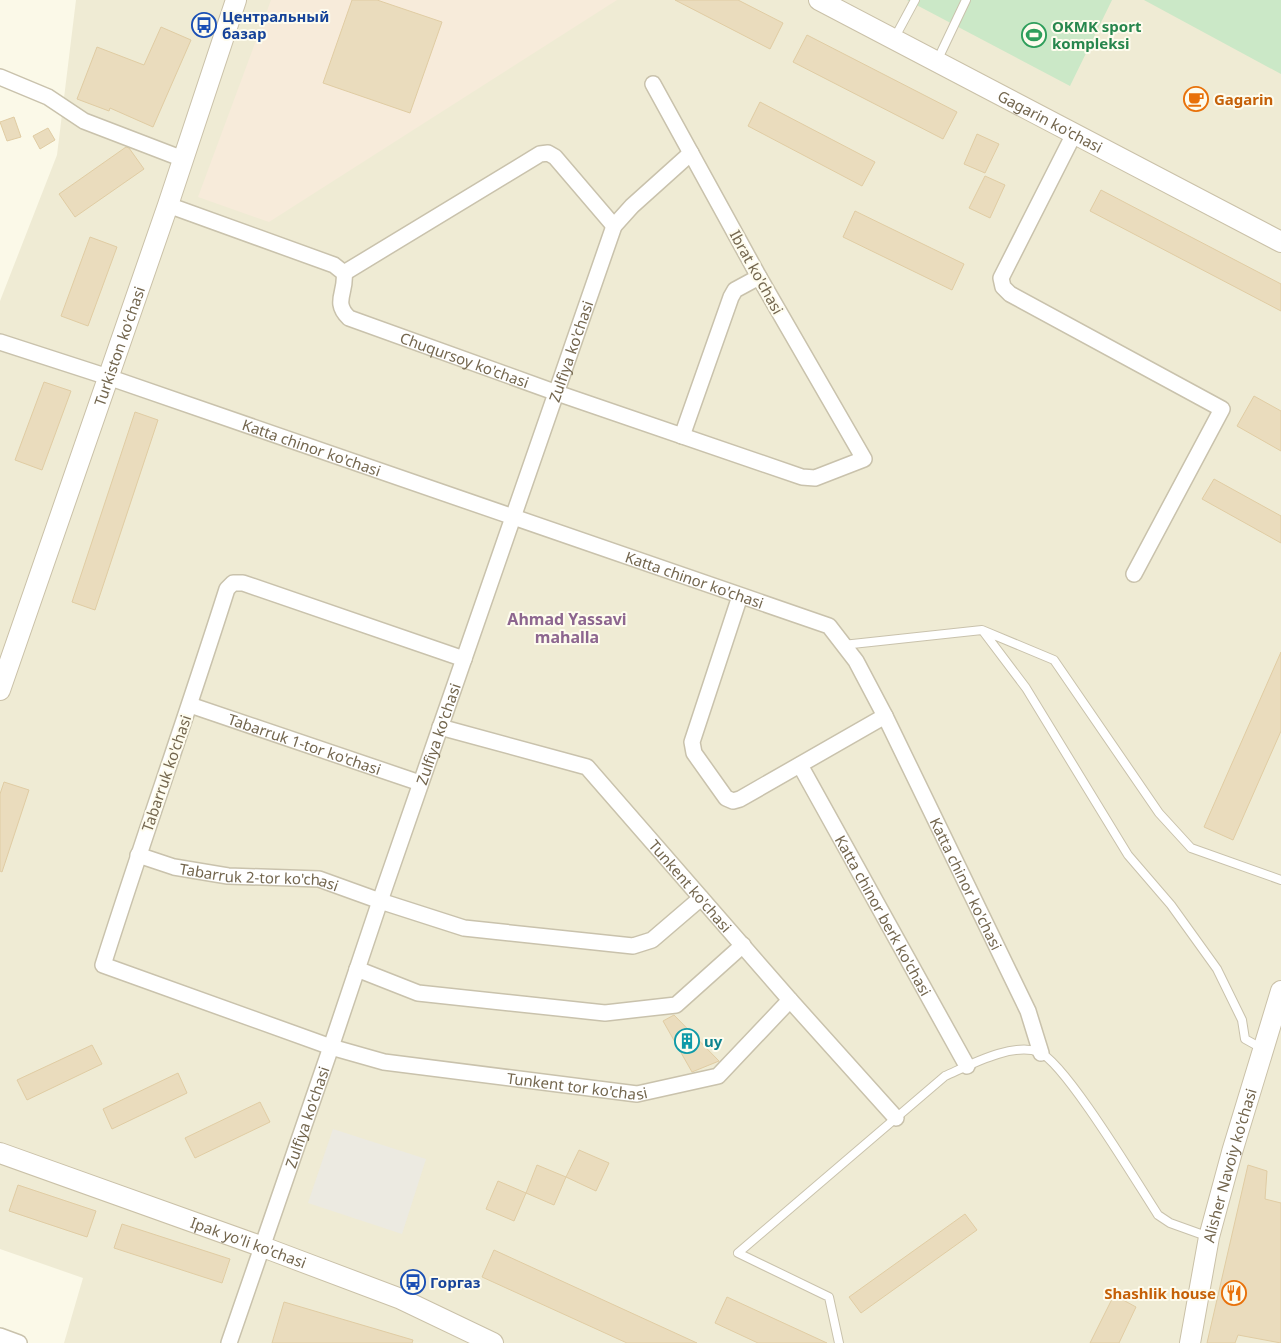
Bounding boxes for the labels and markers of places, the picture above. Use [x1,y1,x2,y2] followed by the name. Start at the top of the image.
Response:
[222,6,329,43] place label: Центральный базар
[191,12,217,38] bus stop icon: Центральный базар
[1052,16,1142,53] place label: OKMK sport kompleksi
[1021,22,1047,48] sports icon: OKMK sport kompleksi
[1183,86,1209,112] cafe icon: Gagarin
[1214,89,1273,109] place label: Gagarin
[674,1028,700,1054] building icon: uy
[704,1031,723,1051] place label: uy
[400,1269,426,1295] bus stop icon: Горгаз
[430,1272,481,1292] place label: Горгаз
[1221,1280,1247,1306] restaurant icon: Shashlik house
[1104,1283,1216,1303] place label: Shashlik house

